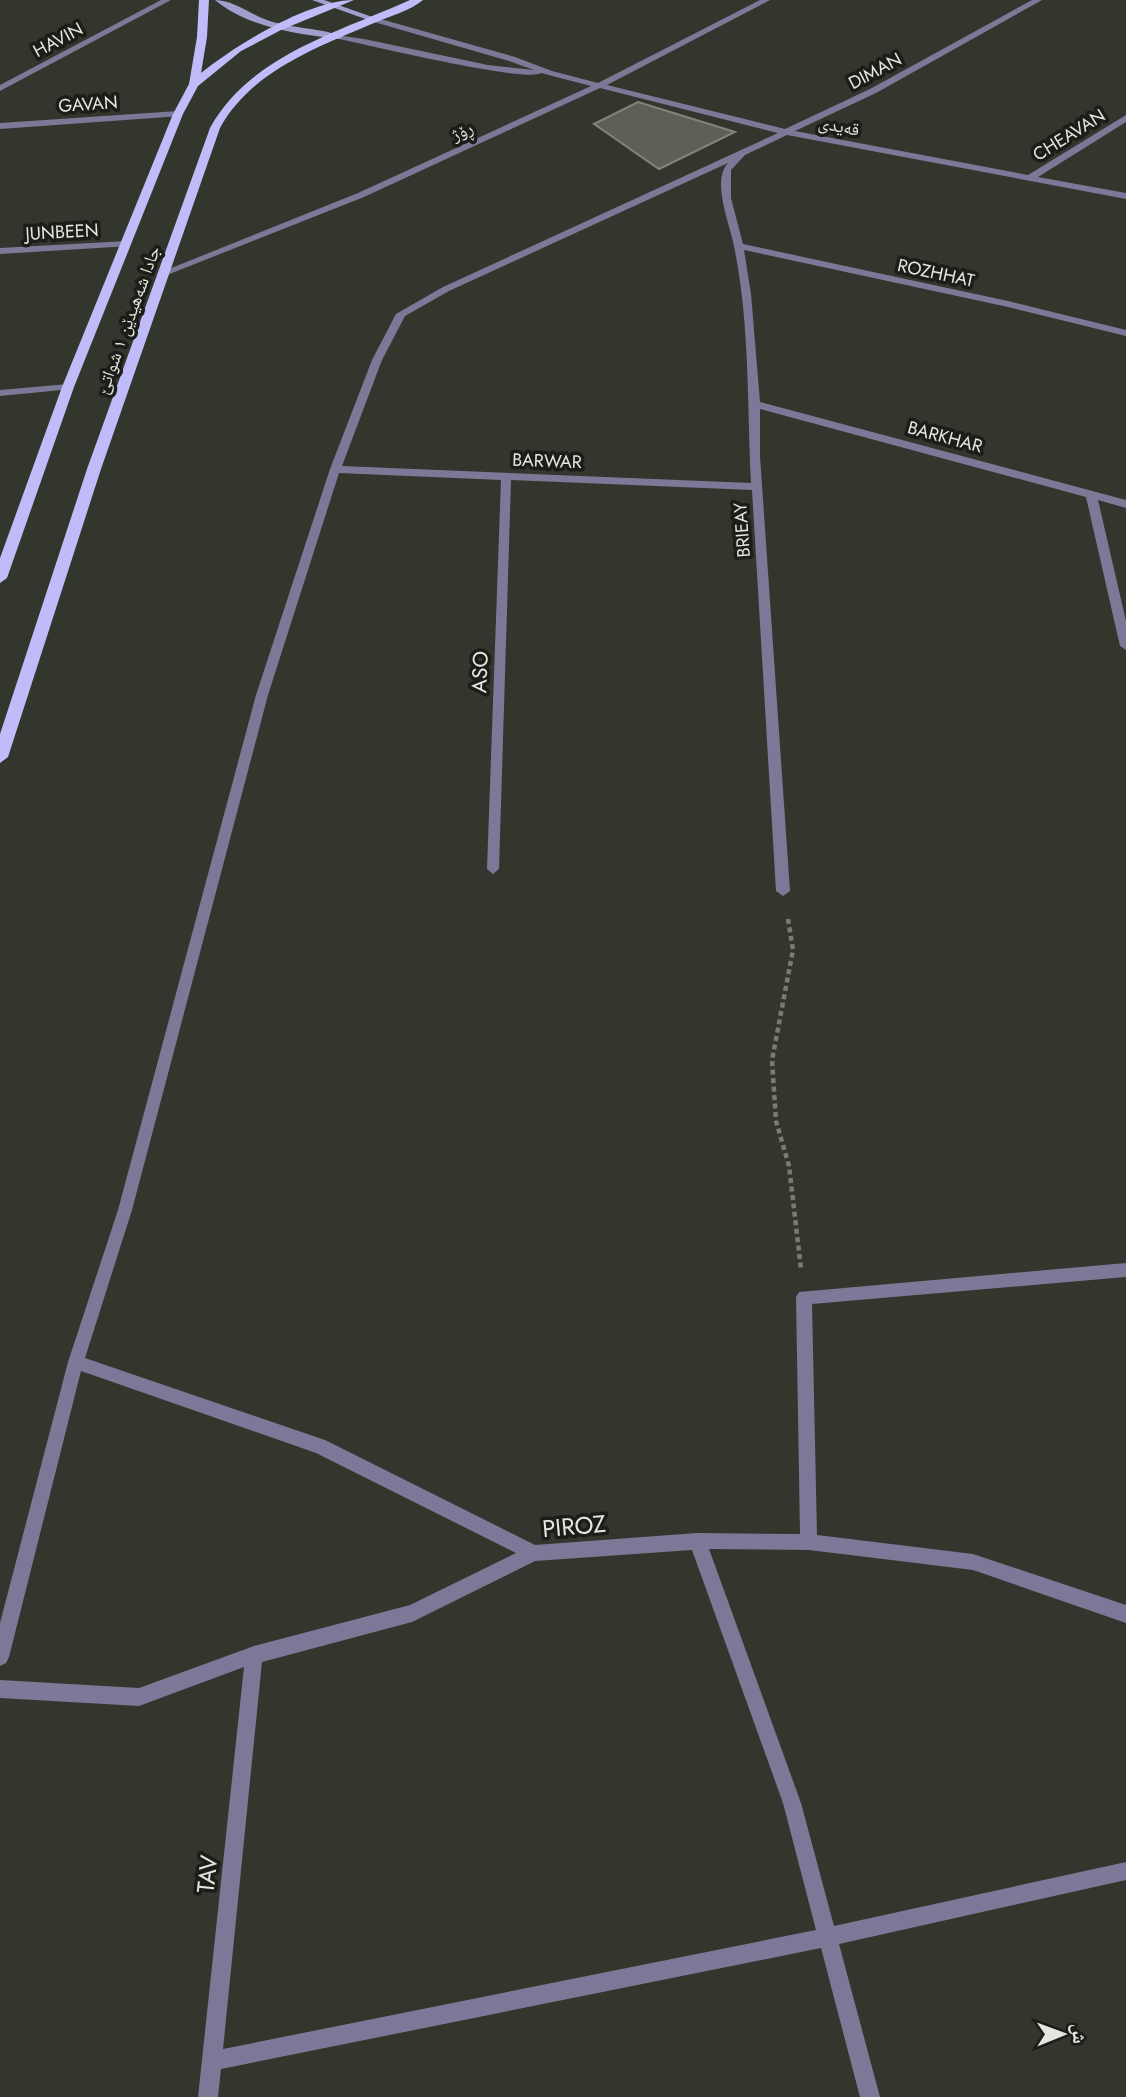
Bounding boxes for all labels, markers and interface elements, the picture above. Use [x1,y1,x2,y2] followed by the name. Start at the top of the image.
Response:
[28,16,88,64] street label: HAVIN
[844,46,906,96] street label: DIMAN
[57,89,119,119] street label: GAVAN
[1028,102,1110,168] street label: CHEAVAN
[816,109,862,143] street label: قەیدی
[445,114,478,149] street label: ڕۆژ
[23,217,99,247] street label: JUNBEEN
[89,242,167,398] street label: جادا شەهیدێن ١ شواتێ
[895,252,978,294] street label: ROZHHAT
[905,415,985,459] street label: BARKHAR
[512,447,582,475] street label: BARWAR
[727,501,757,558] street label: BRIEAY
[464,651,496,693] street label: ASO
[541,1506,607,1546] street label: PIROZ
[188,1853,226,1895] street label: TAV
[1028,1999,1098,2069] north arrow
[1066,2023,1093,2044] text: ش

